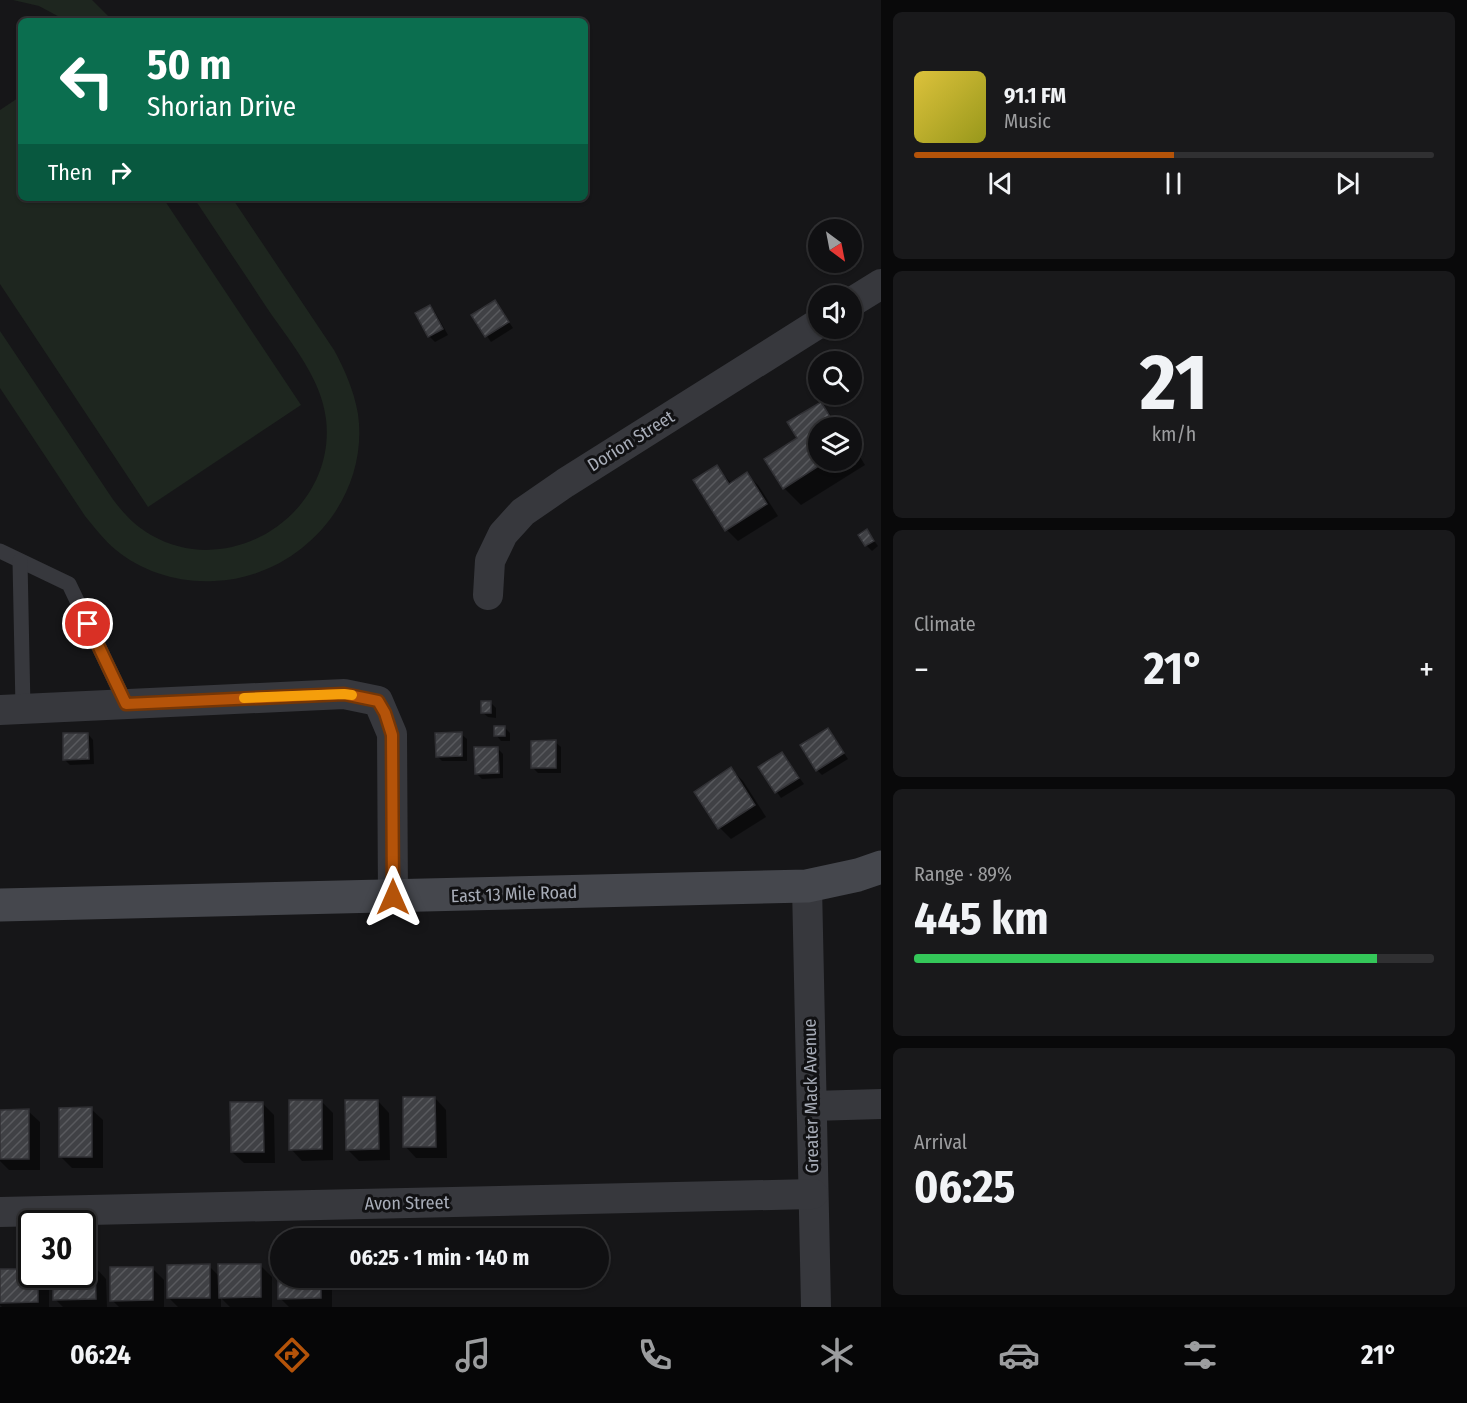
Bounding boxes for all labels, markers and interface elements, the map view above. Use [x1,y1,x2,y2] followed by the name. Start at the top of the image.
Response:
[147,40,231,90] text: 50 m
[48,42,126,120] icon: left
[1004,82,1066,109] text: 91.1 FM
[147,91,296,123] text: Shorian Drive
[1004,109,1051,133] text: Music
[104,156,137,189] icon: right
[48,159,92,186] text: Then
[984,167,1017,200] icon: previous
[1157,167,1190,200] icon: pause
[1331,167,1364,200] icon: next
[808,219,862,273] north arrow
[808,219,862,471] map controls
[808,285,862,339] button: sound
[1140,336,1208,430] text: 21
[808,351,862,405] button: search
[584,406,679,476] street label: Dorion Street
[808,417,862,471] button: layers
[1152,422,1196,446] text: km/h
[62,598,113,649] pin
[71,607,104,640] icon: arrive
[914,612,976,636] text: Climate
[1144,642,1204,696] text: 21°
[914,650,929,690] text: −
[1419,650,1434,690] text: +
[914,862,1012,886] text: Range · 89%
[361,865,425,929] position arrow
[450,881,578,907] street label: East 13 Mile Road
[914,892,1049,946] text: 445 km
[799,1018,823,1174] street label: Greater Mack Avenue
[914,1130,967,1154] text: Arrival
[914,1160,1015,1214] text: 06:25
[364,1191,450,1215] street label: Avon Street
[18,1210,96,1288] speed limit sign: 30
[350,1244,529,1271] text: 06:25 · 1 min · 140 m
[271,1334,313,1376] icon: directions
[452,1334,494,1376] icon: music
[634,1334,676,1376] icon: phone
[816,1334,858,1376] icon: climate
[998,1334,1040,1376] icon: car
[1179,1334,1221,1376] icon: filters
[70,1339,131,1371] text: 06:24
[1361,1339,1397,1371] text: 21°

